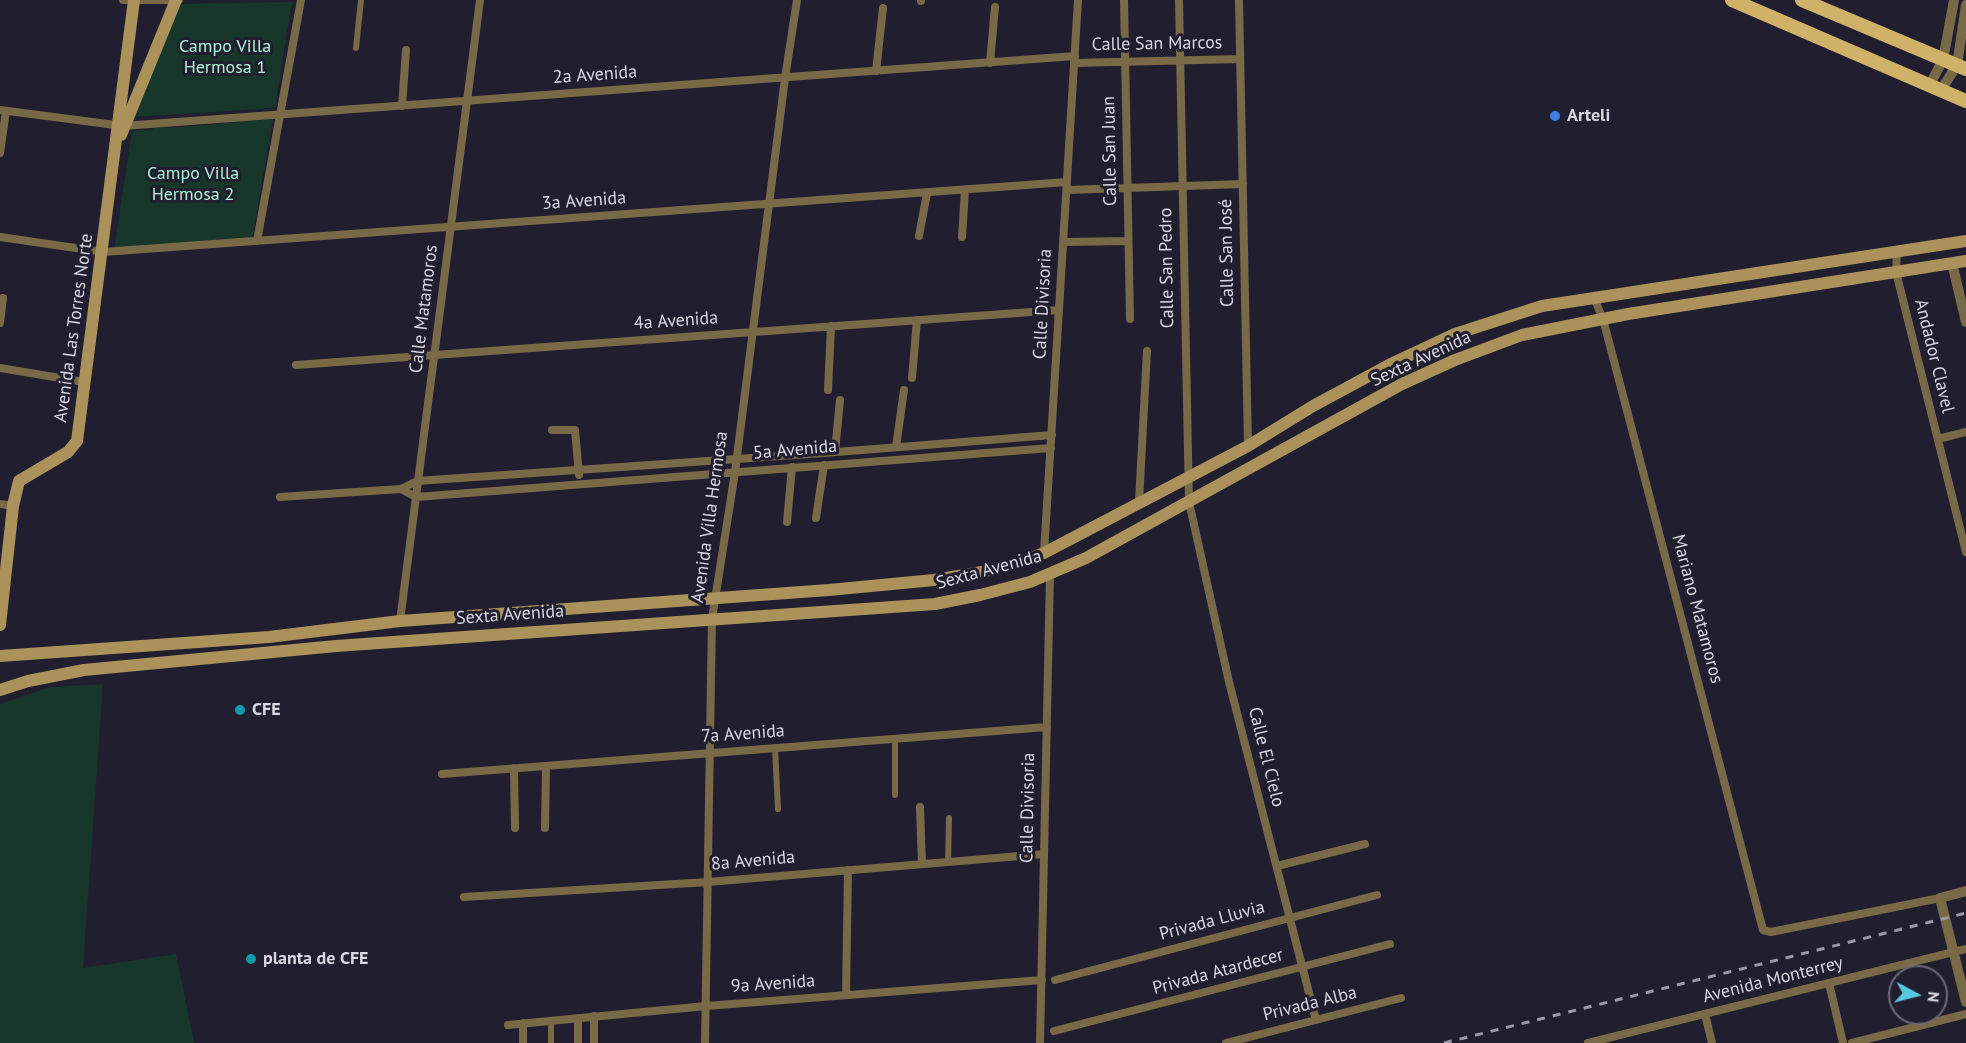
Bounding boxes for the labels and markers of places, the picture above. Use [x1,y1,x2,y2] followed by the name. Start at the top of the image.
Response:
[1567,105,1610,127] place label: Arteli
[1548,109,1562,123] marker: Arteli
[252,699,281,721] place label: CFE
[233,703,247,717] marker: CFE
[263,948,369,970] place label: planta de CFE
[244,952,258,966] marker: planta de CFE

